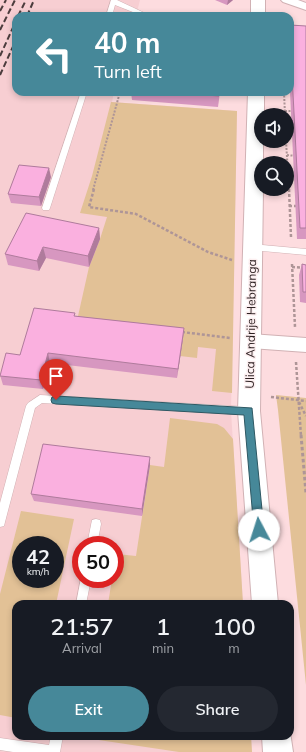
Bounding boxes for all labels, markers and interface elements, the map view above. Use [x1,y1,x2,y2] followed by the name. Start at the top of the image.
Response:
[94,25,160,60] text: 40 m
[28,28,80,80] icon: left
[94,60,162,83] text: Turn left
[254,108,294,196] map controls
[254,108,294,148] button: sound
[254,156,294,196] button: search
[242,259,259,389] street label: Ulica Andrije Hebranga
[39,359,73,400] pin
[45,365,67,387] icon: arrive
[238,509,280,551] position arrow
[72,536,124,588] speed limit sign: 50
[26,544,50,569] text: 42
[27,565,49,578] text: km/h
[50,611,114,641] text: 21:57
[156,611,170,641] text: 1
[212,611,256,641] text: 100
[62,640,102,656] text: Arrival
[152,640,174,656] text: min
[228,640,240,656] text: m
[28,686,149,732] button: Exit
[157,686,278,732] button: Share

